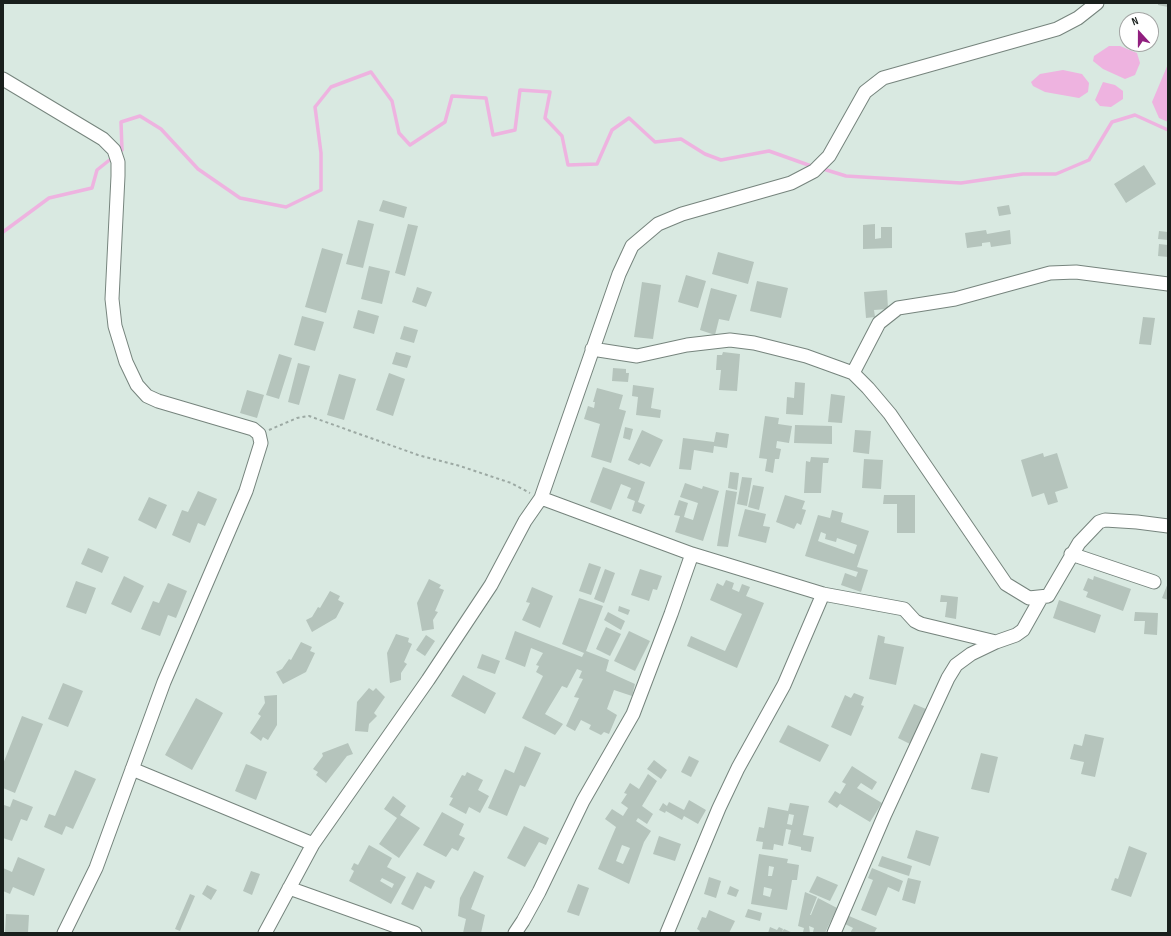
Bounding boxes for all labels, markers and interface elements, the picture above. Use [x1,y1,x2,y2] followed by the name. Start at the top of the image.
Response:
[1119,12,1159,52] north arrow
[1130,14,1140,28] text: N

